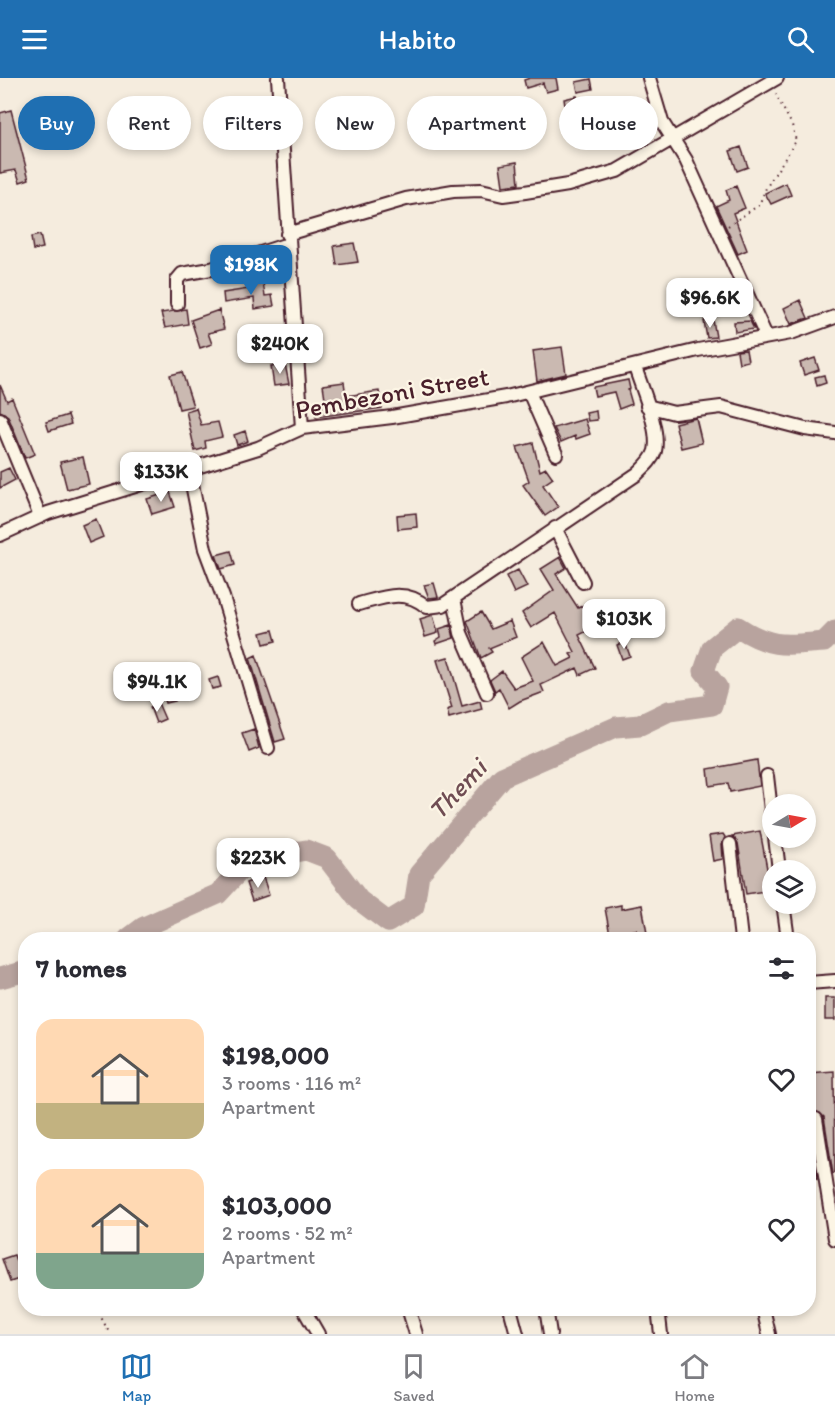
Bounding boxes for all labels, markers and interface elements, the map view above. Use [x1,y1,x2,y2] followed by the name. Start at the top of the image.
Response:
[18,23,51,56] icon: menu
[379,23,456,56] text: Habito
[784,23,817,56] icon: search
[18,96,95,150] chip: Buy
[107,96,191,150] chip: Rent
[203,96,303,150] chip: Filters
[315,96,395,150] chip: New
[407,96,547,150] chip: Apartment
[559,96,658,150] chip: House
[209,245,293,296] pin: $198K
[224,252,278,276] text: $198K
[661,278,759,329] pin: $96.6K
[680,285,740,309] text: $96.6K
[238,324,322,375] pin: $240K
[251,331,309,355] text: $240K
[293,360,491,426] street label: Pembezoni Street
[119,452,203,503] pin: $133K
[134,459,188,483] text: $133K
[582,599,666,650] pin: $103K
[596,606,652,630] text: $103K
[108,662,206,713] pin: $94.1K
[127,669,187,693] text: $94.1K
[421,749,495,826] water label: Themi
[762,794,816,848] north arrow
[762,794,816,914] map controls
[216,838,300,889] pin: $223K
[231,845,285,869] text: $223K
[762,860,816,914] button: layers
[36,952,127,984] text: 7 homes
[765,952,798,985] icon: filters
[222,1039,329,1071] text: $198,000
[84,1043,156,1115] icon: home
[765,1063,798,1096] icon: heart
[222,1071,361,1095] text: 3 rooms · 116 m²
[222,1095,315,1119] text: Apartment
[222,1189,332,1221] text: $103,000
[84,1193,156,1265] icon: home
[765,1213,798,1246] icon: heart
[222,1221,353,1245] text: 2 rooms · 52 m²
[222,1245,315,1269] text: Apartment
[120,1350,153,1405] tab: Map
[393,1350,434,1405] tab: Saved
[675,1350,715,1405] tab: Home

